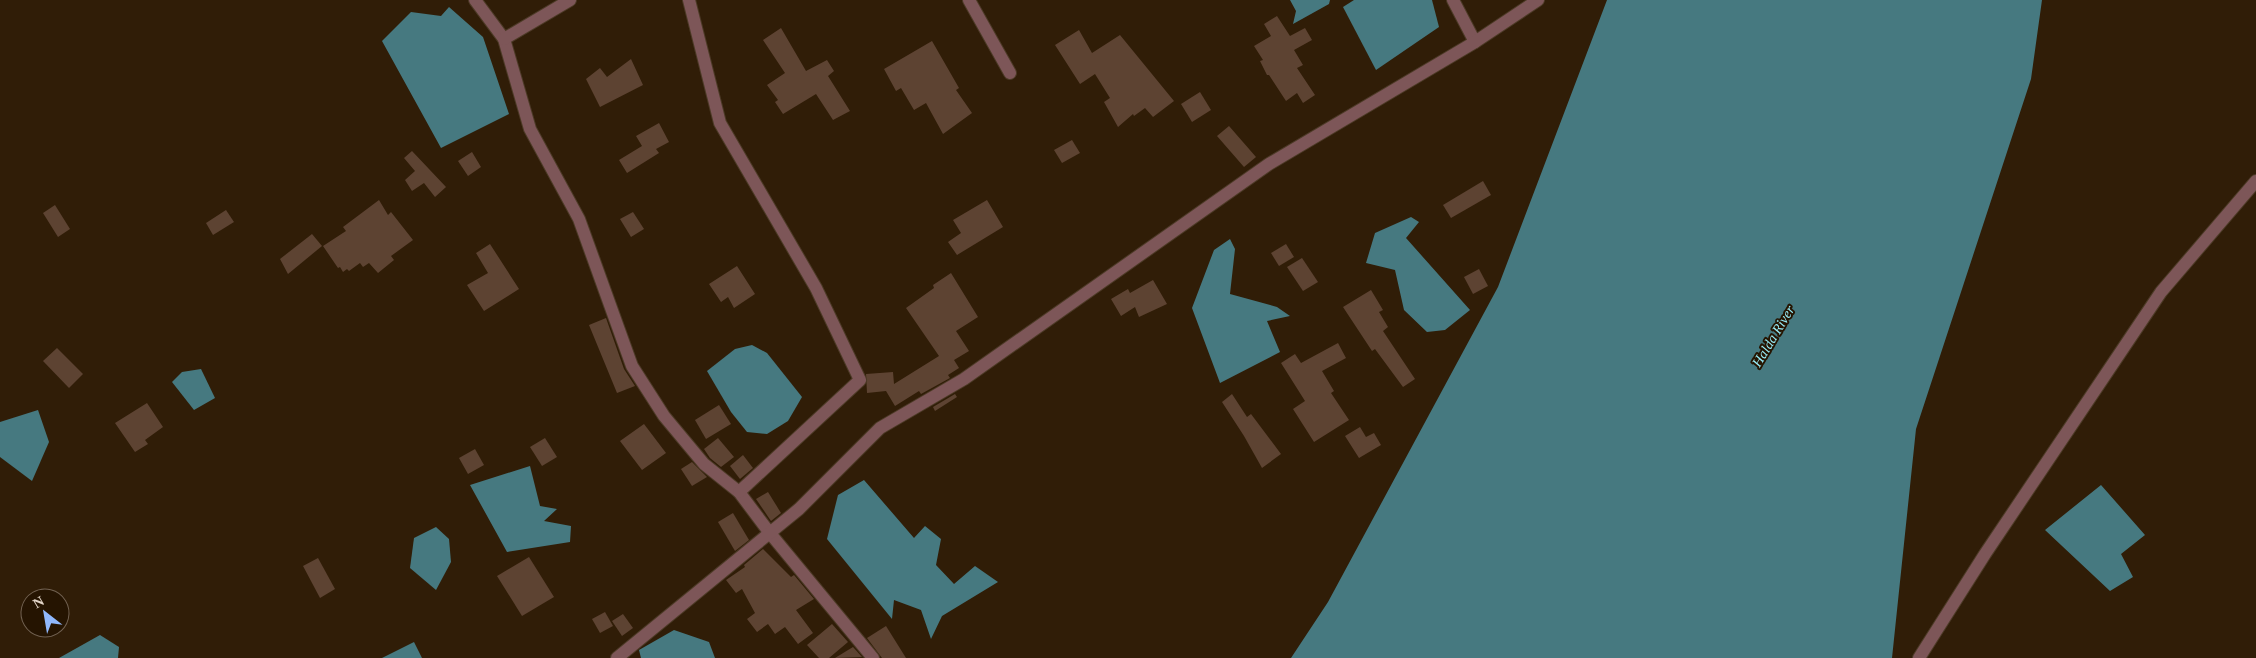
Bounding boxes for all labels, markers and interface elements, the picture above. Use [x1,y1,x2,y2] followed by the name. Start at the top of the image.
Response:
[1749,302,1798,370] water label: Halda River
[20,588,70,638] north arrow
[30,593,47,611] text: N

